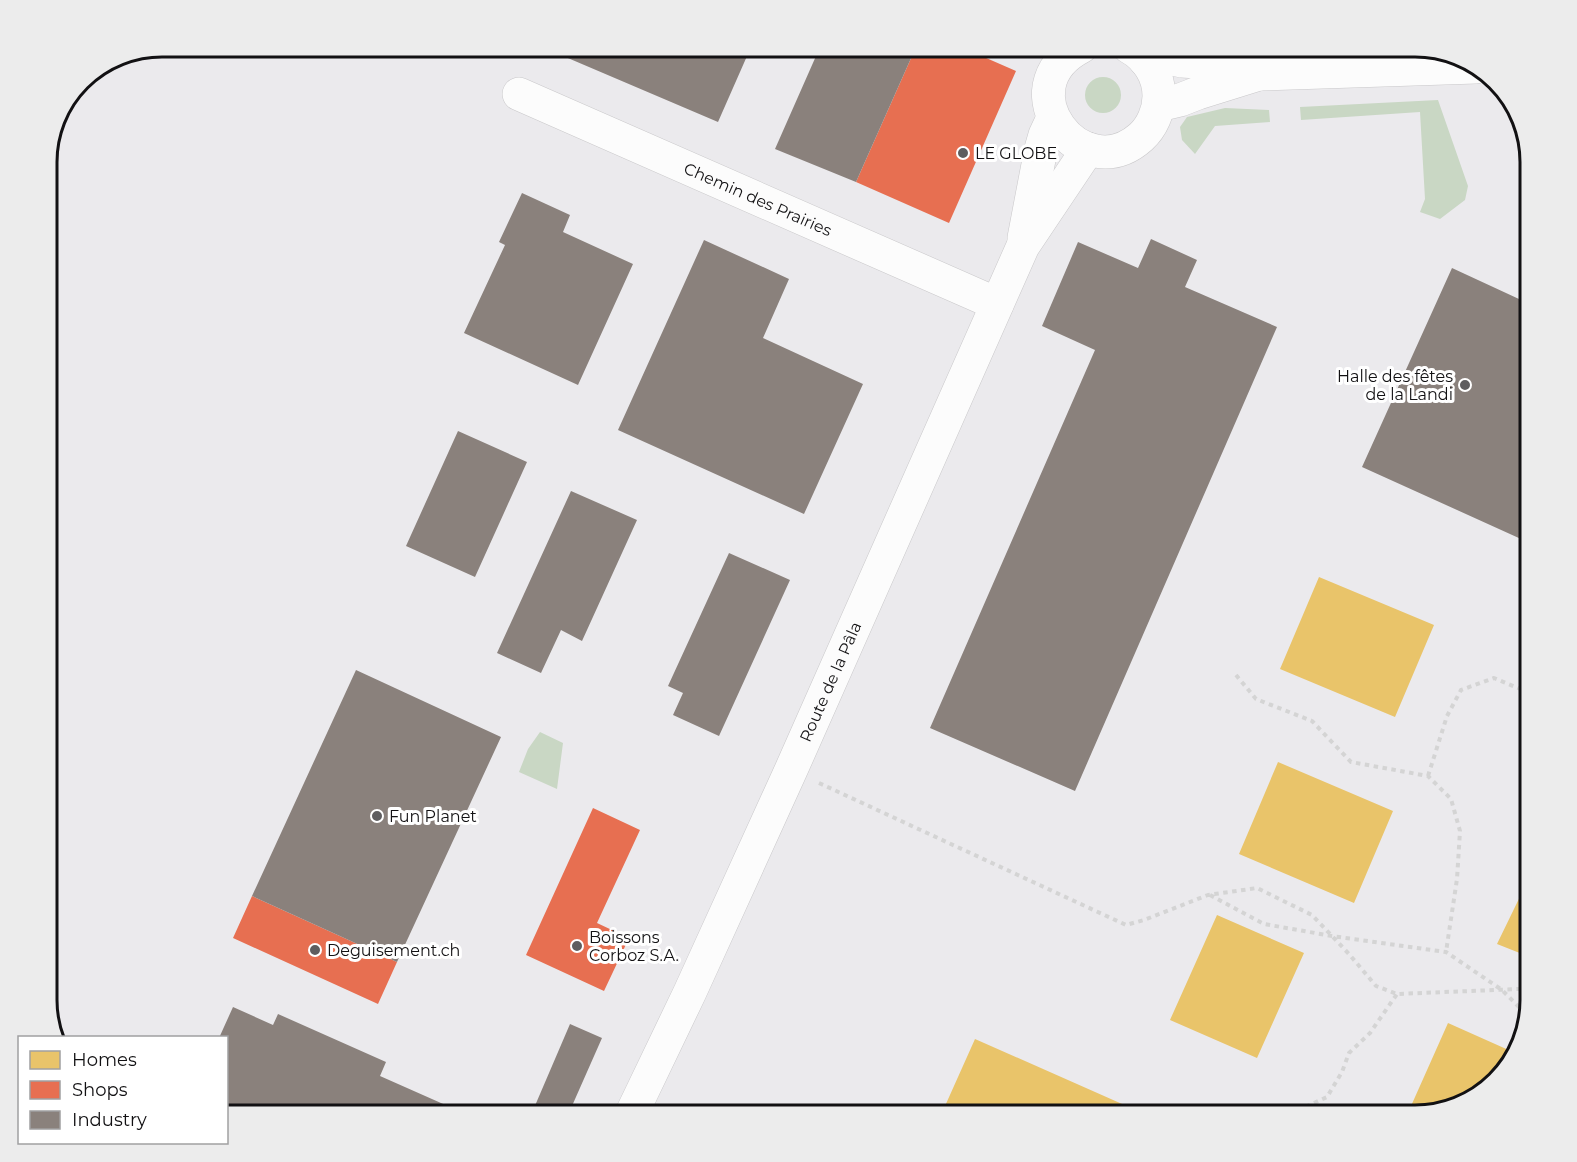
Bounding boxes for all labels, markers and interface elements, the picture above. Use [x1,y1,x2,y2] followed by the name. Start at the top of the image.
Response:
[975,144,1057,163] place label: LE GLOBE
[956,146,970,160] marker: LE GLOBE
[681,159,835,240] street label: Chemin des Prairies
[1337,367,1453,404] place label: Halle des fêtes de la Landi
[1458,378,1472,392] marker: Halle des fêtes de la Landi
[796,619,866,745] street label: Route de la Pâla
[389,807,477,826] place label: Fun Planet
[370,809,384,823] marker: Fun Planet
[589,928,679,965] place label: Boissons Corboz S.A.
[570,939,584,953] marker: Boissons Corboz S.A.
[327,941,460,960] place label: Deguisement.ch
[308,943,322,957] marker: Deguisement.ch
[18,1036,228,1144] legend
[72,1049,137,1071] text: Homes
[72,1079,128,1101] text: Shops
[72,1109,147,1131] text: Industry

